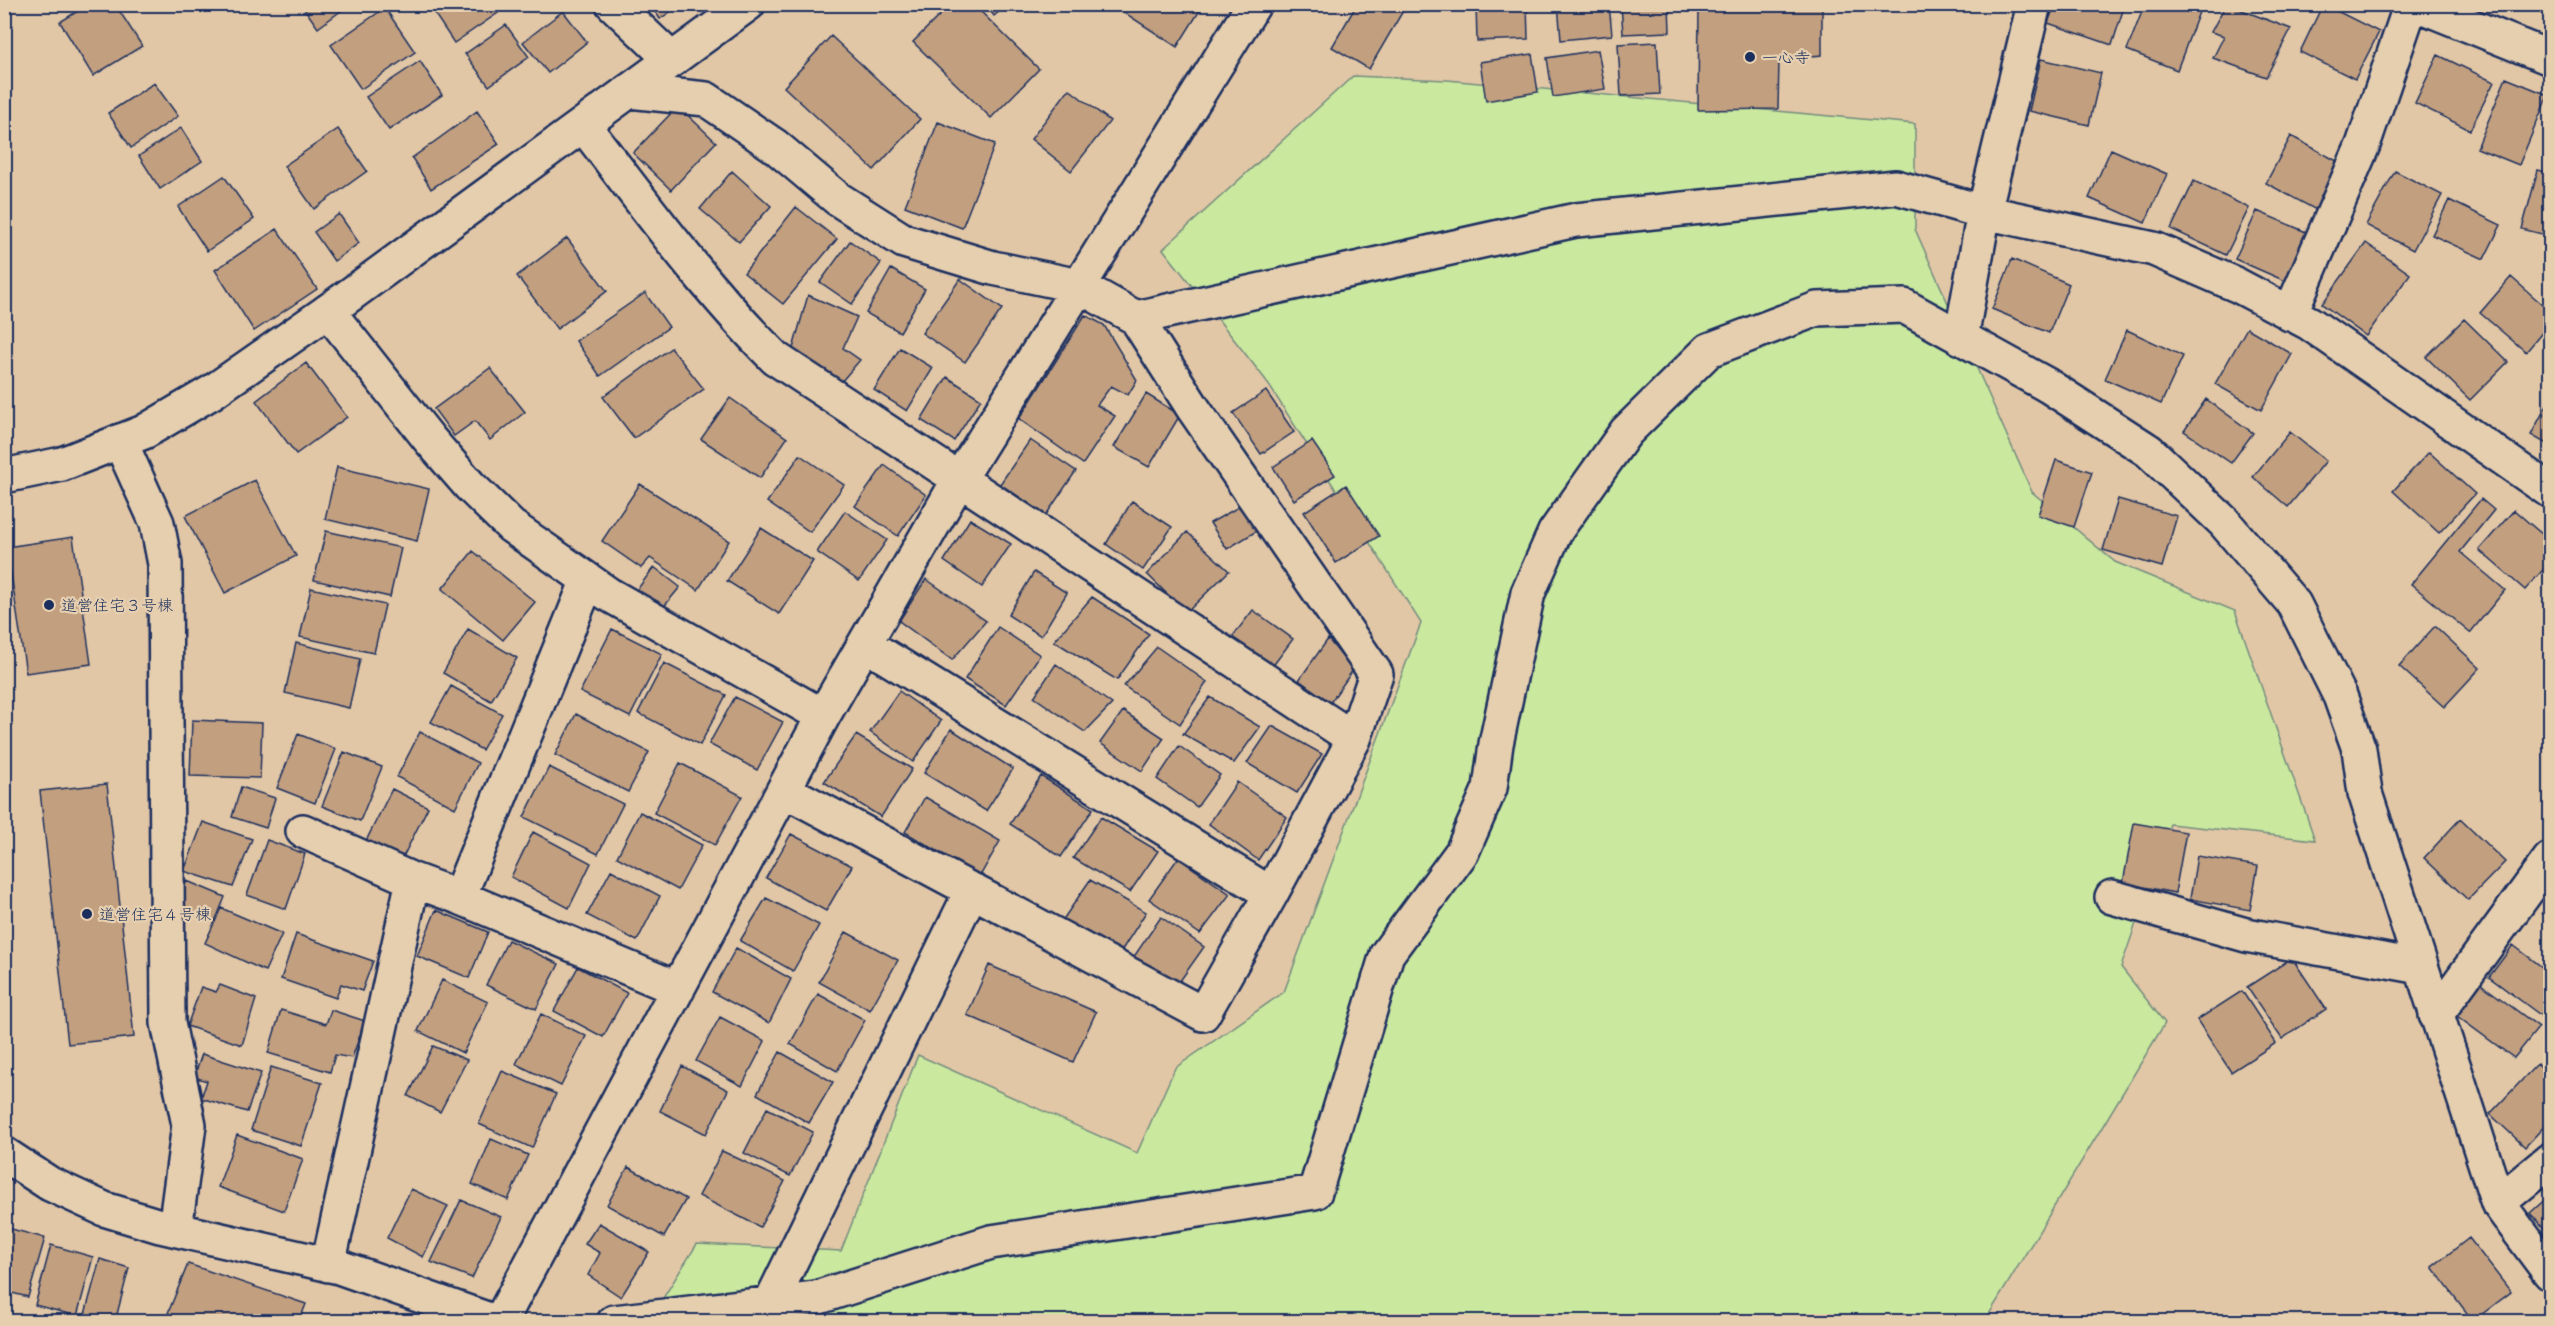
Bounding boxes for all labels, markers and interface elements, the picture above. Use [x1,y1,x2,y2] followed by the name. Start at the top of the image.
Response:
[1762,46,1810,71] place label: 一心寺
[1743,50,1757,64] marker: 一心寺
[61,594,173,619] place label: 道営住宅３号棟
[42,598,56,612] marker: 道営住宅３号棟
[99,903,211,928] place label: 道営住宅４号棟
[80,907,94,921] marker: 道営住宅４号棟

